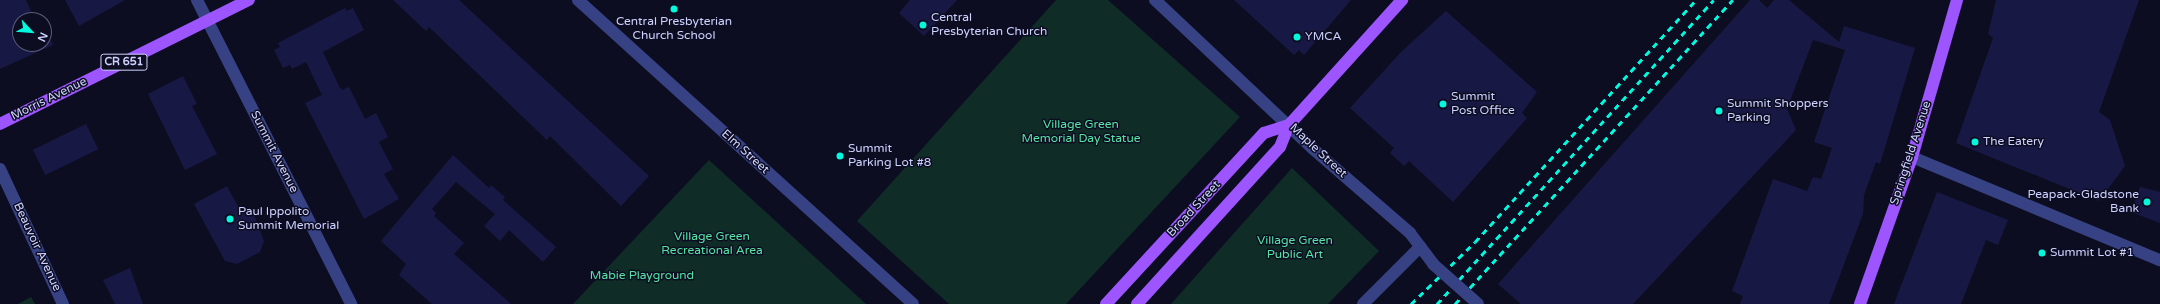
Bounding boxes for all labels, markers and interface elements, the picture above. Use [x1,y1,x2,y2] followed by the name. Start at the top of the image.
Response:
[669,4,679,14] marker: Central Presbyterian Church School
[931,11,1047,39] place label: Central Presbyterian Church
[12,12,52,52] north arrow
[616,15,732,43] place label: Central Presbyterian Church School
[918,20,928,30] marker: Central Presbyterian Church
[35,30,50,44] text: N
[1305,30,1342,44] place label: YMCA
[1292,32,1302,42] marker: YMCA
[100,53,148,71] road number: CR 651
[9,74,89,124] street label: Morris Avenue
[1451,90,1515,118] place label: Summit Post Office
[1727,97,1829,125] place label: Summit Shoppers Parking
[1438,99,1448,109] marker: Summit Post Office
[1887,99,1935,207] street label: Springfield Avenue
[1714,106,1724,116] marker: Summit Shoppers Parking
[247,109,301,195] street label: Summit Avenue
[1021,118,1141,146] park label: Village Green Memorial Day Statue
[1286,121,1350,181] street label: Maple Street
[718,127,772,177] street label: Elm Street
[1983,135,2044,149] place label: The Eatery
[1970,137,1980,147] marker: The Eatery
[848,142,931,170] place label: Summit Parking Lot #8
[835,151,845,161] marker: Summit Parking Lot #8
[1164,178,1224,240] street label: Broad Street
[2027,188,2139,216] place label: Peapack-Gladstone Bank
[2142,197,2152,207] marker: Peapack-Gladstone Bank
[10,200,64,294] street label: Beauvoir Avenue
[238,205,339,233] place label: Paul Ippolito Summit Memorial
[225,214,235,224] marker: Paul Ippolito Summit Memorial
[661,230,763,258] park label: Village Green Recreational Area
[1257,234,1333,262] park label: Village Green Public Art
[2050,246,2134,260] place label: Summit Lot #1
[2037,248,2047,258] marker: Summit Lot #1
[590,269,694,283] park label: Mabie Playground

